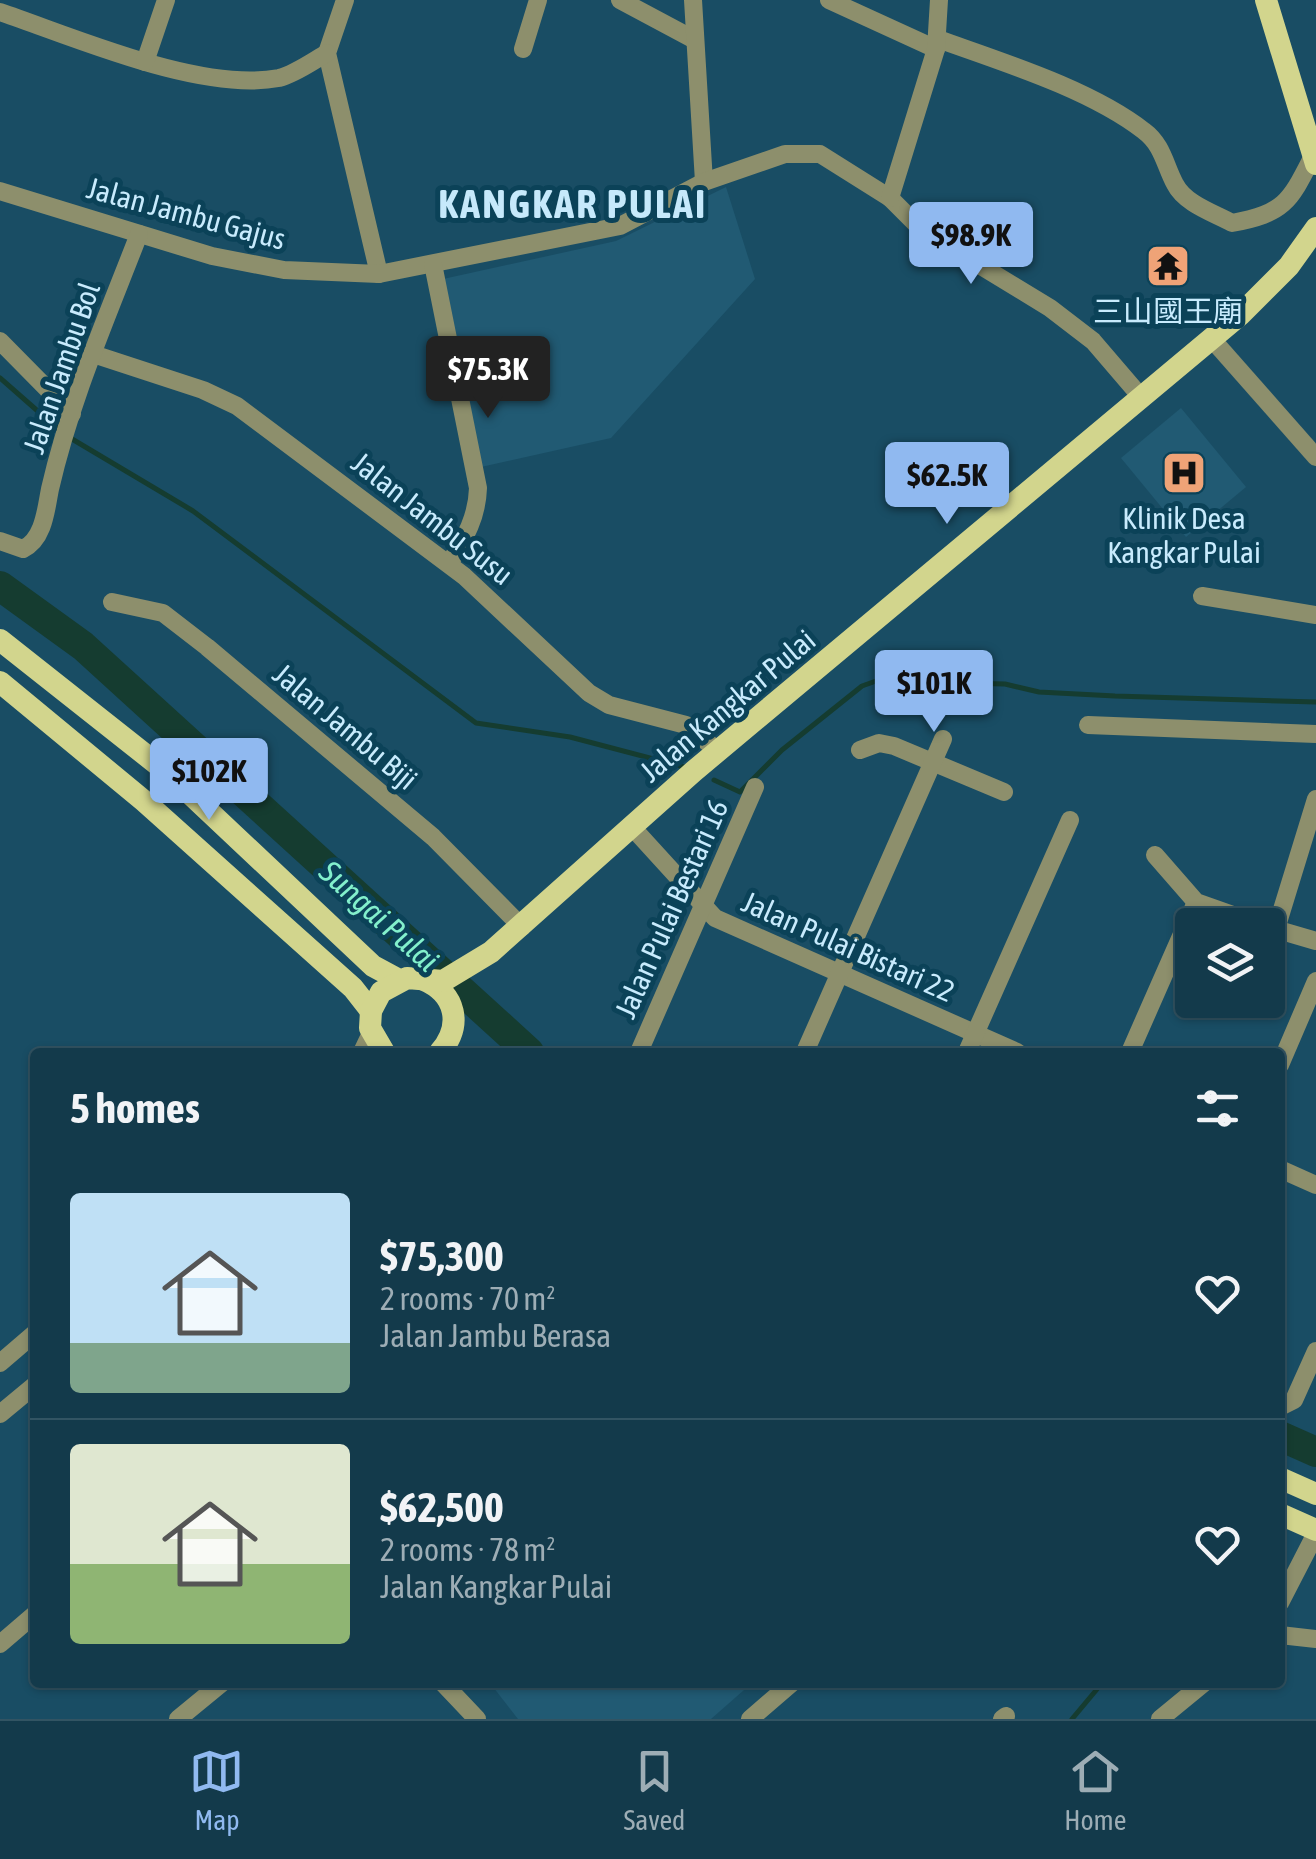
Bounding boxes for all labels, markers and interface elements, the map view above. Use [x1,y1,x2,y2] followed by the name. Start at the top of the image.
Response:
[83,170,289,256] street label: Jalan Jambu Gajus
[438,181,708,226] district label: KANGKAR PULAI
[890,202,1052,287] pin: $98.9K
[931,216,1011,253] text: $98.9K
[1145,243,1191,289] temple icon: 三山國王廟
[16,278,106,458] street label: Jalan Jambu Bol
[1093,294,1243,328] place label: 三山國王廟
[407,336,569,421] pin: $75.3K
[448,350,528,387] text: $75.3K
[866,442,1028,527] pin: $62.5K
[346,445,520,591] street label: Jalan Jambu Susu
[1161,450,1207,496] hospital icon: Klinik Desa Kangkar Pulai
[907,456,987,493] text: $62.5K
[1107,501,1261,569] place label: Klinik Desa Kangkar Pulai
[633,622,822,788] street label: Jalan Kangkar Pulai
[864,650,1004,735] pin: $101K
[267,656,424,796] street label: Jalan Jambu Biji
[897,664,971,701] text: $101K
[139,738,279,823] pin: $102K
[172,752,246,789] text: $102K
[608,794,734,1023] street label: Jalan Pulai Bestari 16
[312,852,446,979] water label: Sungai Pulai
[737,884,960,1008] street label: Jalan Pulai Bistari 22
[1175,908,1285,1018] map controls
[1175,908,1285,1018] button: layers
[1190,1081,1245,1136] icon: filters
[70,1084,200,1132] text: 5 homes
[380,1232,504,1280] text: $75,300
[150,1233,270,1353] icon: home
[1190,1266,1245,1321] icon: heart
[380,1280,555,1317] text: 2 rooms · 70 m²
[380,1317,611,1354] text: Jalan Jambu Berasa
[380,1483,504,1531] text: $62,500
[150,1484,270,1604] icon: home
[1190,1517,1245,1572] icon: heart
[380,1531,555,1568] text: 2 rooms · 78 m²
[380,1568,612,1605] text: Jalan Kangkar Pulai
[189,1744,244,1836] tab: Map
[623,1744,685,1836] tab: Saved
[1064,1744,1127,1836] tab: Home

